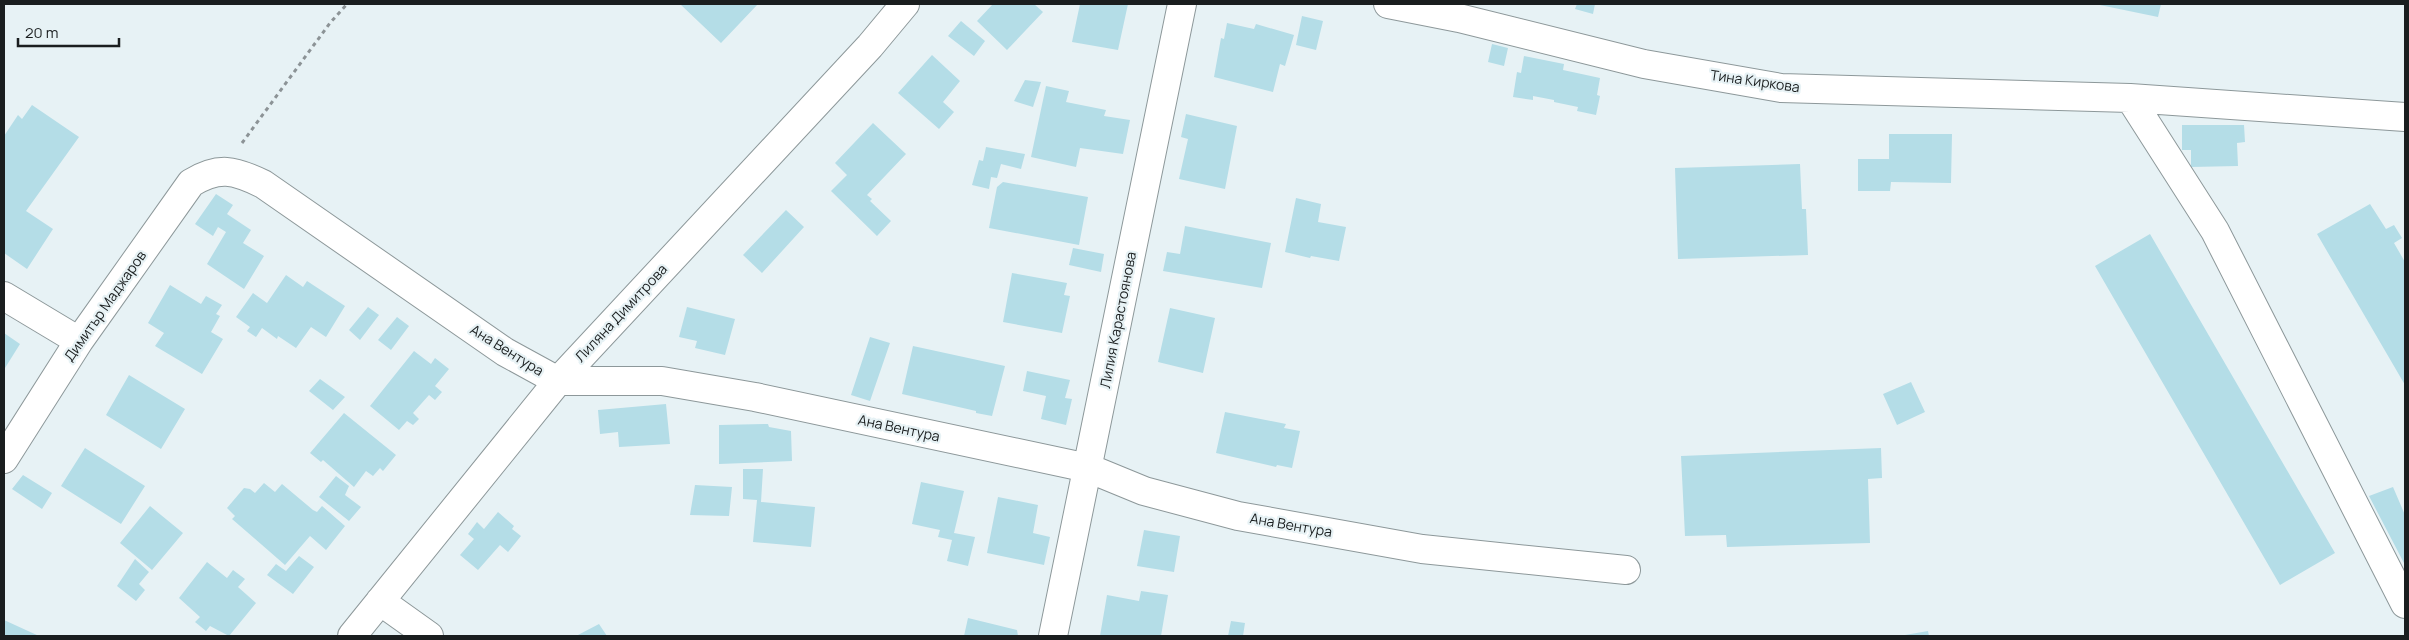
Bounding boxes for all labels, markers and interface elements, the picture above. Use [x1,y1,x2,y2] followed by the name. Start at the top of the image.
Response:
[18,15,119,47] scale bar
[25,22,58,43] text: 20 m
[1709,65,1801,96] street label: Тина Киркова
[59,246,150,365] street label: Димитър Маджаров
[1095,250,1140,390] street label: Лилия Карастоянова
[570,260,671,366] street label: Лиляна Димитрова
[467,319,548,380] street label: Ана Вентура
[856,410,942,445] street label: Ана Вентура
[1248,508,1334,541] street label: Ана Вентура

